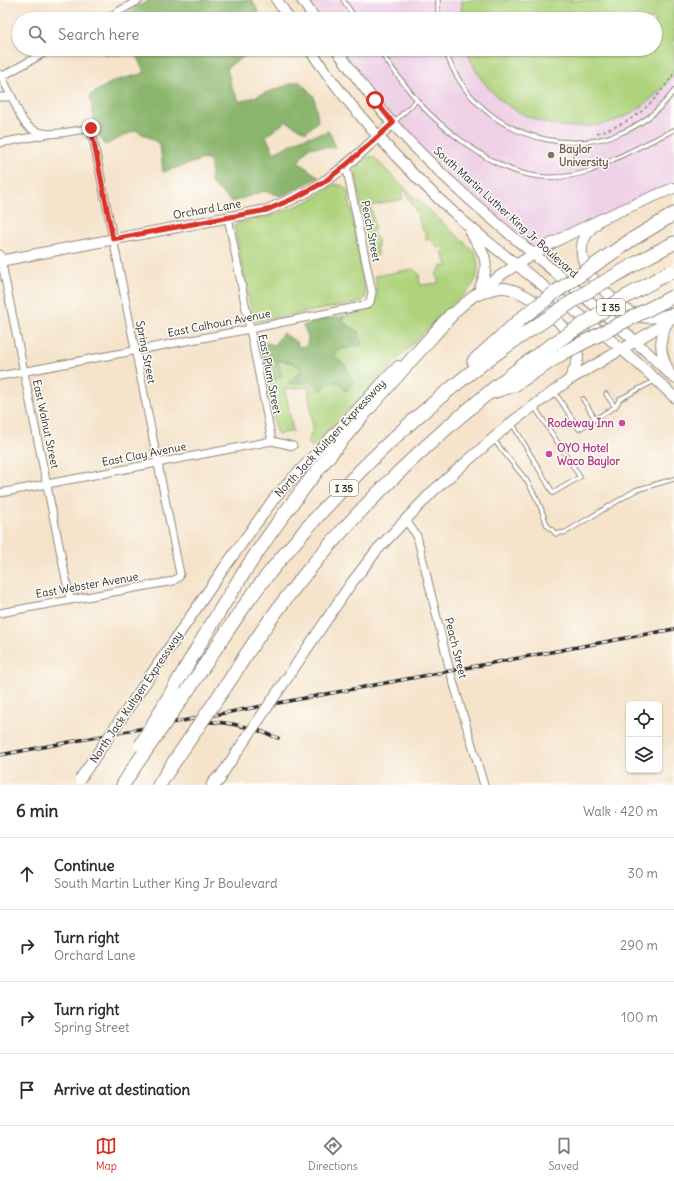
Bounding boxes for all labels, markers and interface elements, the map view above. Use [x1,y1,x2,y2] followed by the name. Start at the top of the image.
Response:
[12,12,662,56] search box
[26,23,48,45] icon: search
[58,25,139,44] text: Search here
[366,91,384,109] route start
[82,119,100,137] route end
[559,142,608,170] place label: Baylor University
[431,143,581,281] street label: South Martin Luther King Jr Boulevard
[546,150,556,160] marker: Baylor University
[172,196,242,222] street label: Orchard Lane
[358,199,384,263] street label: Peach Street
[597,299,625,315] road number: I 35
[166,306,272,340] street label: East Calhoun Avenue
[133,319,159,385] street label: Spring Street
[255,333,285,415] street label: East Plum Street
[272,376,388,500] street label: North Jack Kultgen Expressway
[30,378,62,470] street label: East Walnut Street
[547,416,615,431] place label: Rodeway Inn
[617,418,627,428] marker: Rodeway Inn
[101,439,187,469] street label: East Clay Avenue
[557,441,620,469] place label: OYO Hotel Waco Baylor
[544,449,554,459] marker: OYO Hotel Waco Baylor
[330,480,358,496] road number: I 35
[35,569,139,601] street label: East Webster Avenue
[442,616,470,680] street label: Peach Street
[87,628,185,766] street label: North Jack Kultgen Expressway
[626,701,662,773] map controls
[626,701,662,737] button: locate
[626,737,662,773] button: layers
[16,800,58,822] text: 6 min
[583,803,658,820] text: Walk · 420 m
[54,856,115,875] text: Continue
[16,863,38,885] icon: ahead
[628,865,658,882] text: 30 m
[54,875,278,892] text: South Martin Luther King Jr Boulevard
[54,928,119,947] text: Turn right
[16,935,38,957] icon: right
[620,937,658,954] text: 290 m
[54,947,136,964] text: Orchard Lane
[54,1000,119,1019] text: Turn right
[16,1007,38,1029] icon: right
[621,1009,658,1026] text: 100 m
[54,1019,129,1036] text: Spring Street
[16,1079,38,1101] icon: arrive
[54,1080,190,1099] text: Arrive at destination
[95,1135,117,1173] tab: Map
[308,1135,358,1173] tab: Directions
[548,1135,579,1173] tab: Saved

